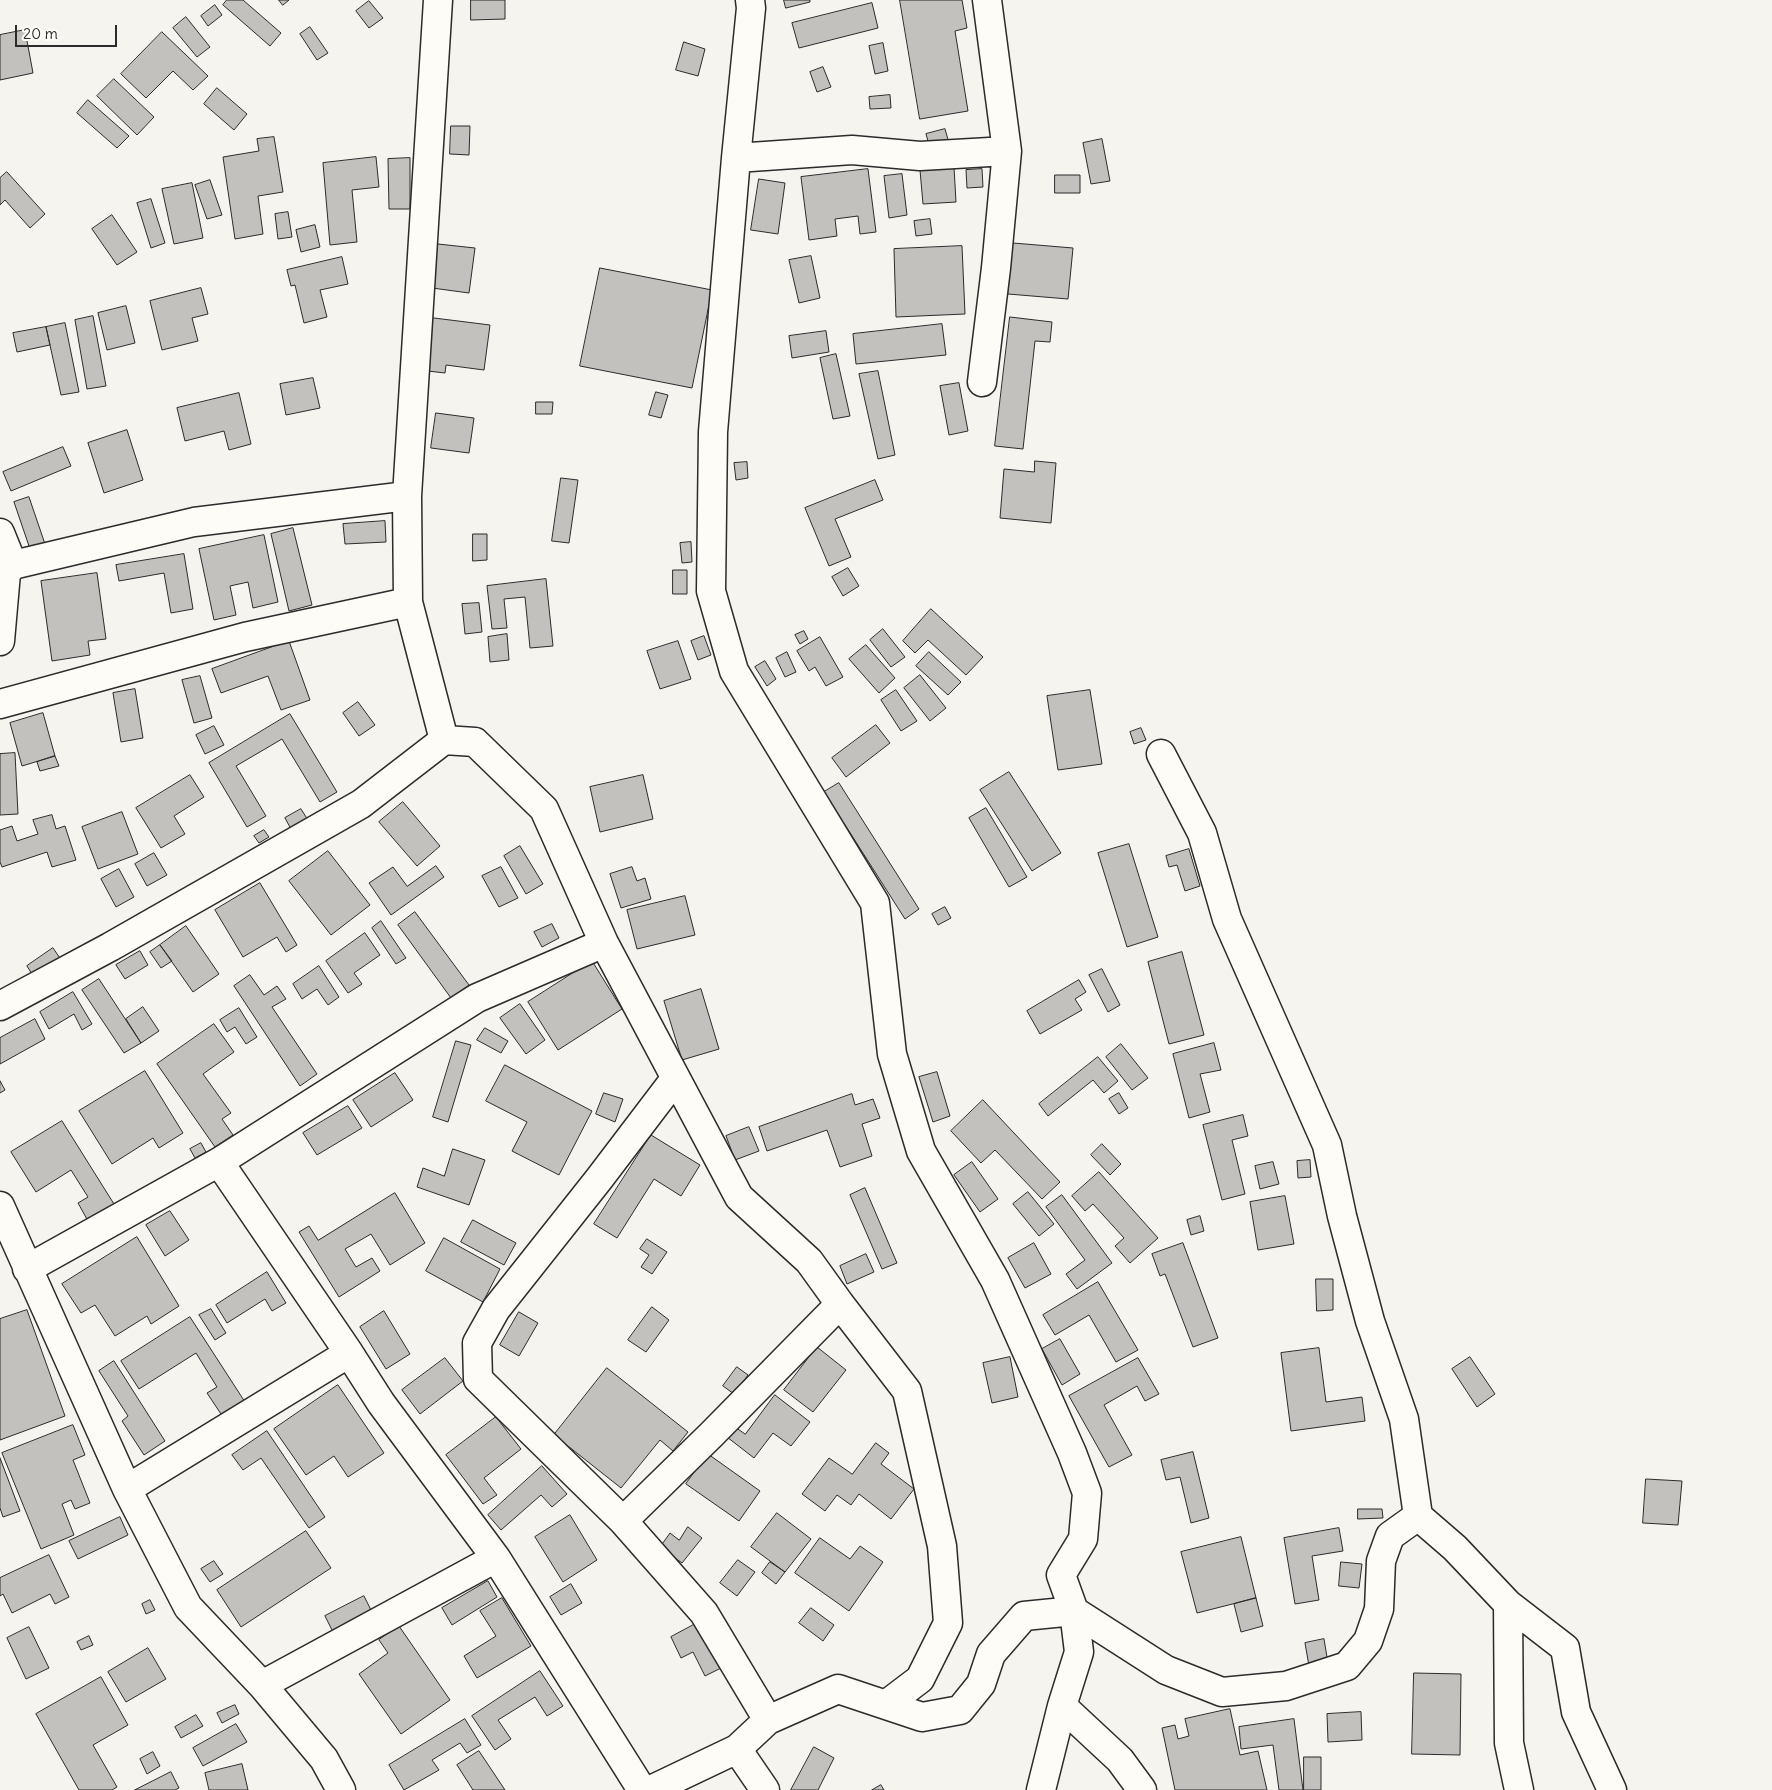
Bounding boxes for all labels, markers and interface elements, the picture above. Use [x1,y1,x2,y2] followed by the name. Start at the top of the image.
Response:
[18,15,120,47] scale bar
[23,24,58,43] text: 20 m

